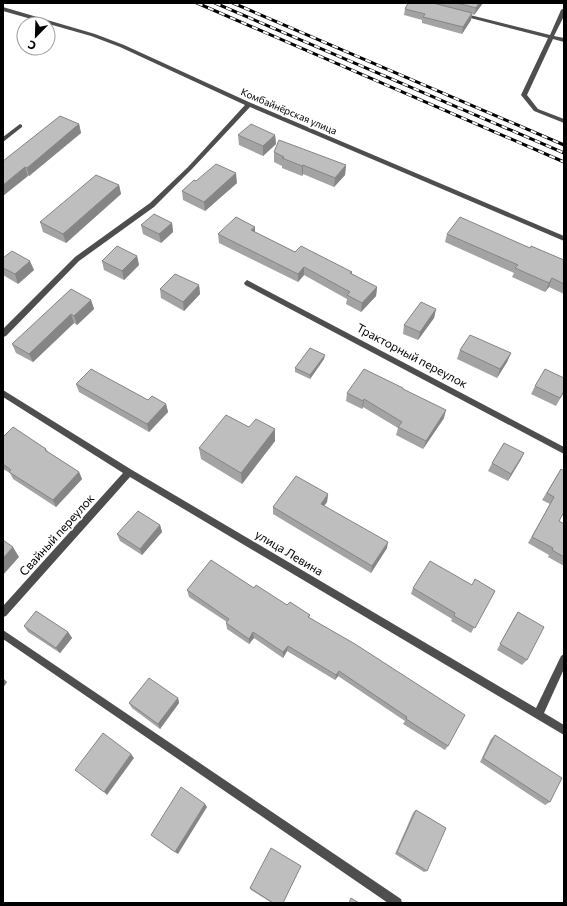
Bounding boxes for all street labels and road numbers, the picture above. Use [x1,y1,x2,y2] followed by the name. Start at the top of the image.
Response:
[239,85,339,137] street label: Комбайнёрская улица
[355,320,471,391] street label: Тракторный переулок
[16,490,97,578] street label: Свайный переулок
[253,526,326,578] street label: улица Левина

